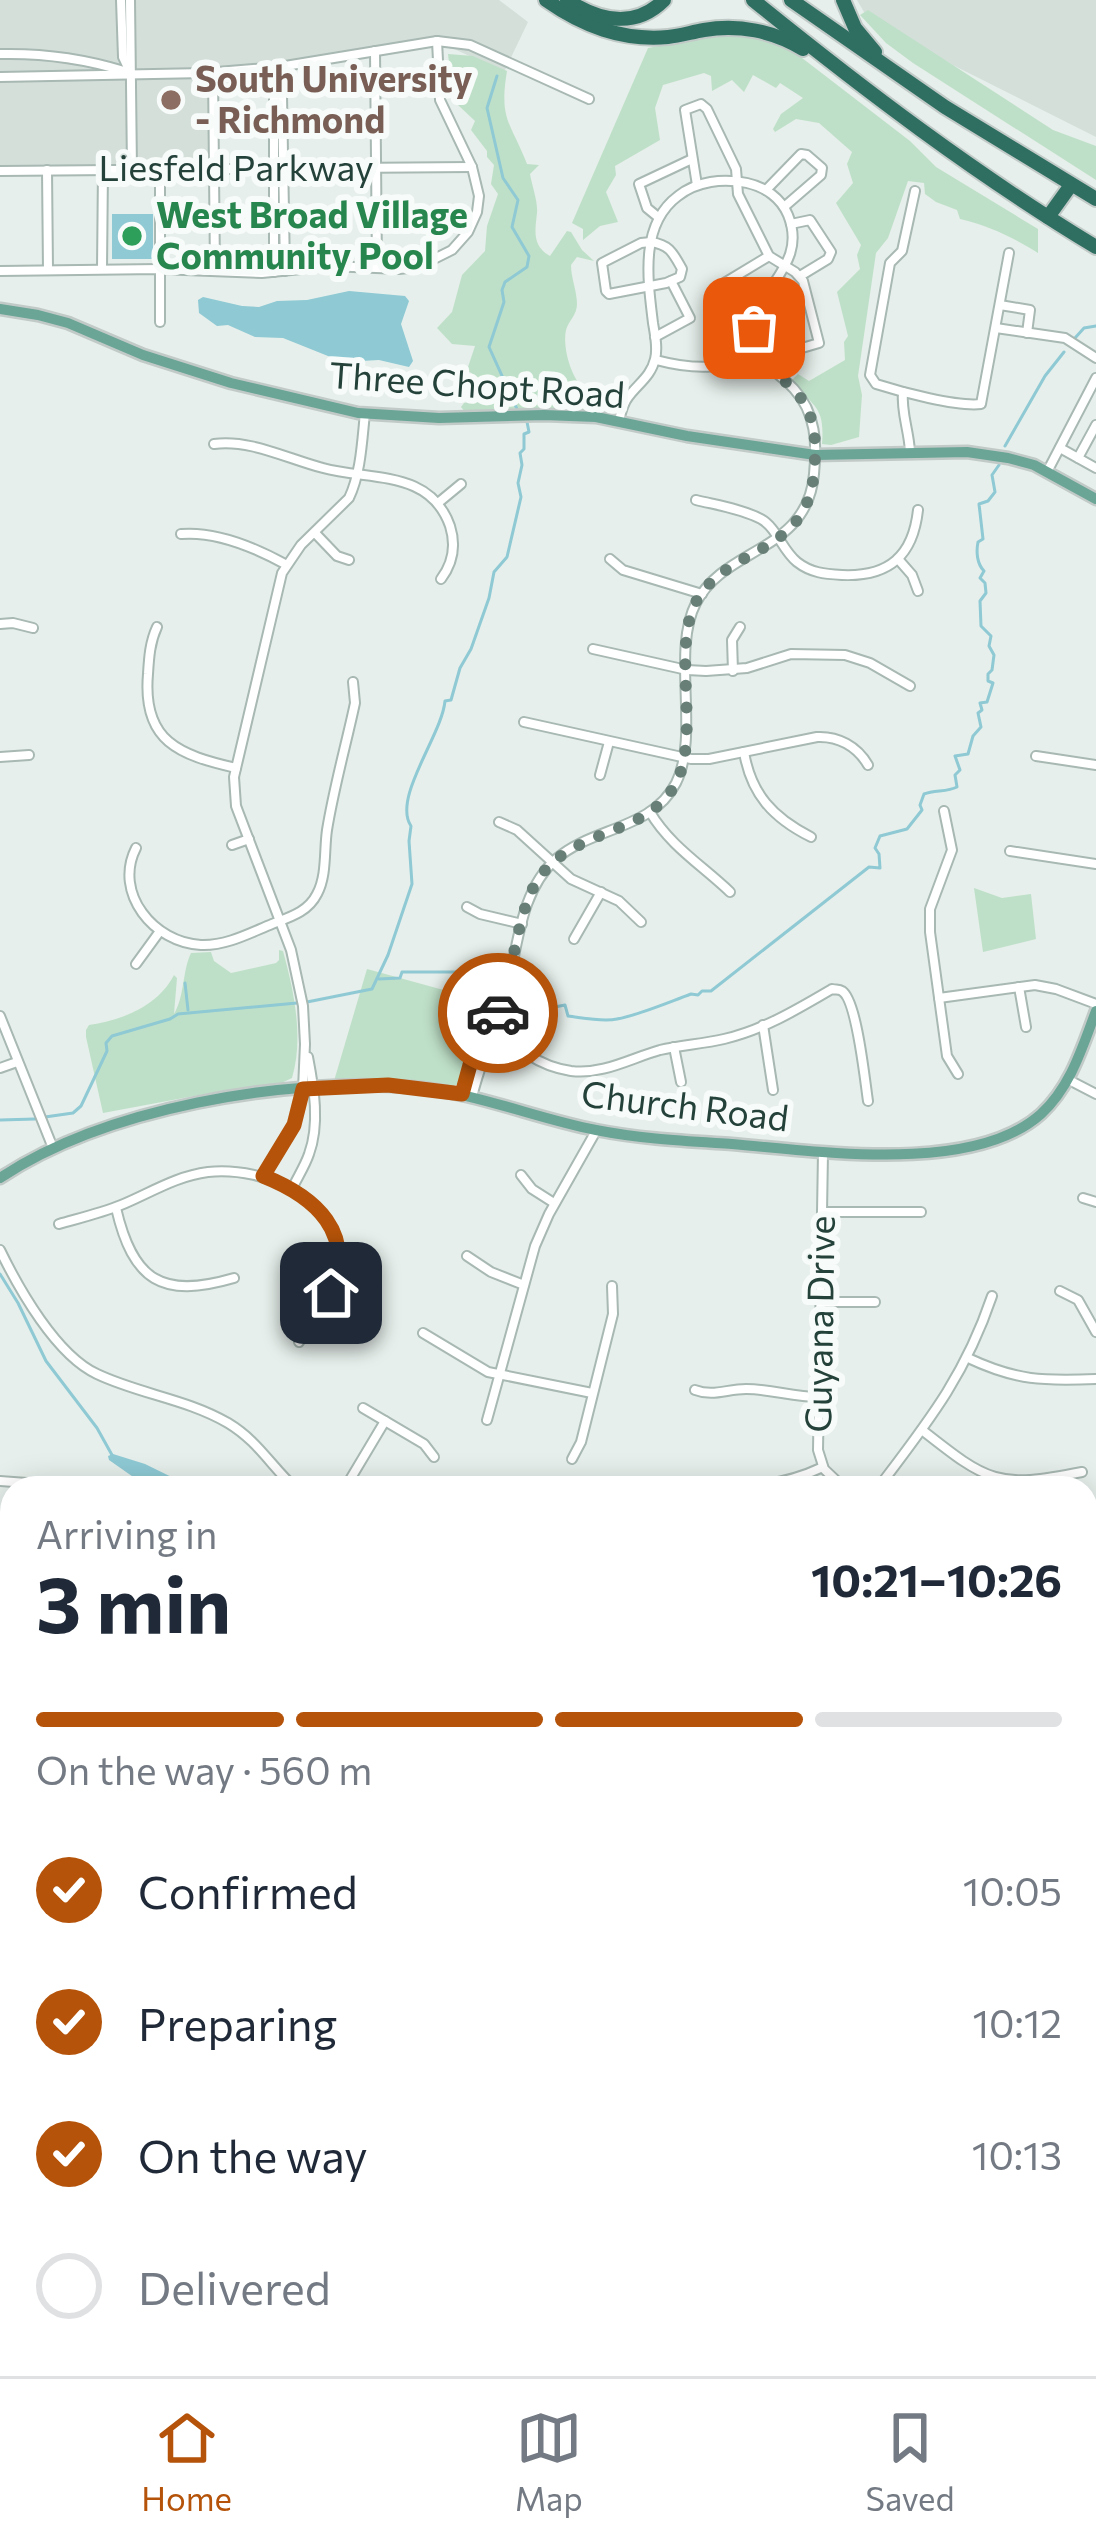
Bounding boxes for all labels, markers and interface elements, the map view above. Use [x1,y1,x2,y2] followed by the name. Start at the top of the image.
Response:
[195,55,473,140] place label: South University - Richmond
[158,87,184,113] marker: South University - Richmond
[98,144,374,188] street label: Liesfeld Parkway
[156,191,468,276] place label: West Broad Village Community Pool
[119,223,145,249] marker: West Broad Village Community Pool
[703,277,805,379] pin
[721,295,787,361] icon: bag
[328,351,626,415] street label: Three Chopt Road
[438,953,558,1073] courier
[465,980,531,1046] icon: car
[579,1069,791,1139] street label: Church Road
[794,1215,842,1433] street label: Guyana Drive
[280,1242,382,1344] pin
[298,1260,364,1326] icon: home
[36,1509,217,1557] text: Arriving in
[811,1551,1062,1606] text: 10:21–10:26
[36,1554,231,1649] text: 3 min
[36,1745,372,1793] text: On the way · 560 m
[36,1857,102,1923] icon: check
[138,1863,358,1918] text: Confirmed
[963,1866,1062,1914] text: 10:05
[36,1989,102,2055] icon: check
[138,1995,337,2050] text: Preparing
[972,1998,1062,2046] text: 10:12
[36,2121,102,2187] icon: check
[138,2127,368,2182] text: On the way
[972,2130,1062,2178] text: 10:13
[138,2259,331,2314] text: Delivered
[141,2405,232,2518] tab: Home
[515,2405,583,2518] tab: Map
[866,2405,955,2518] tab: Saved

